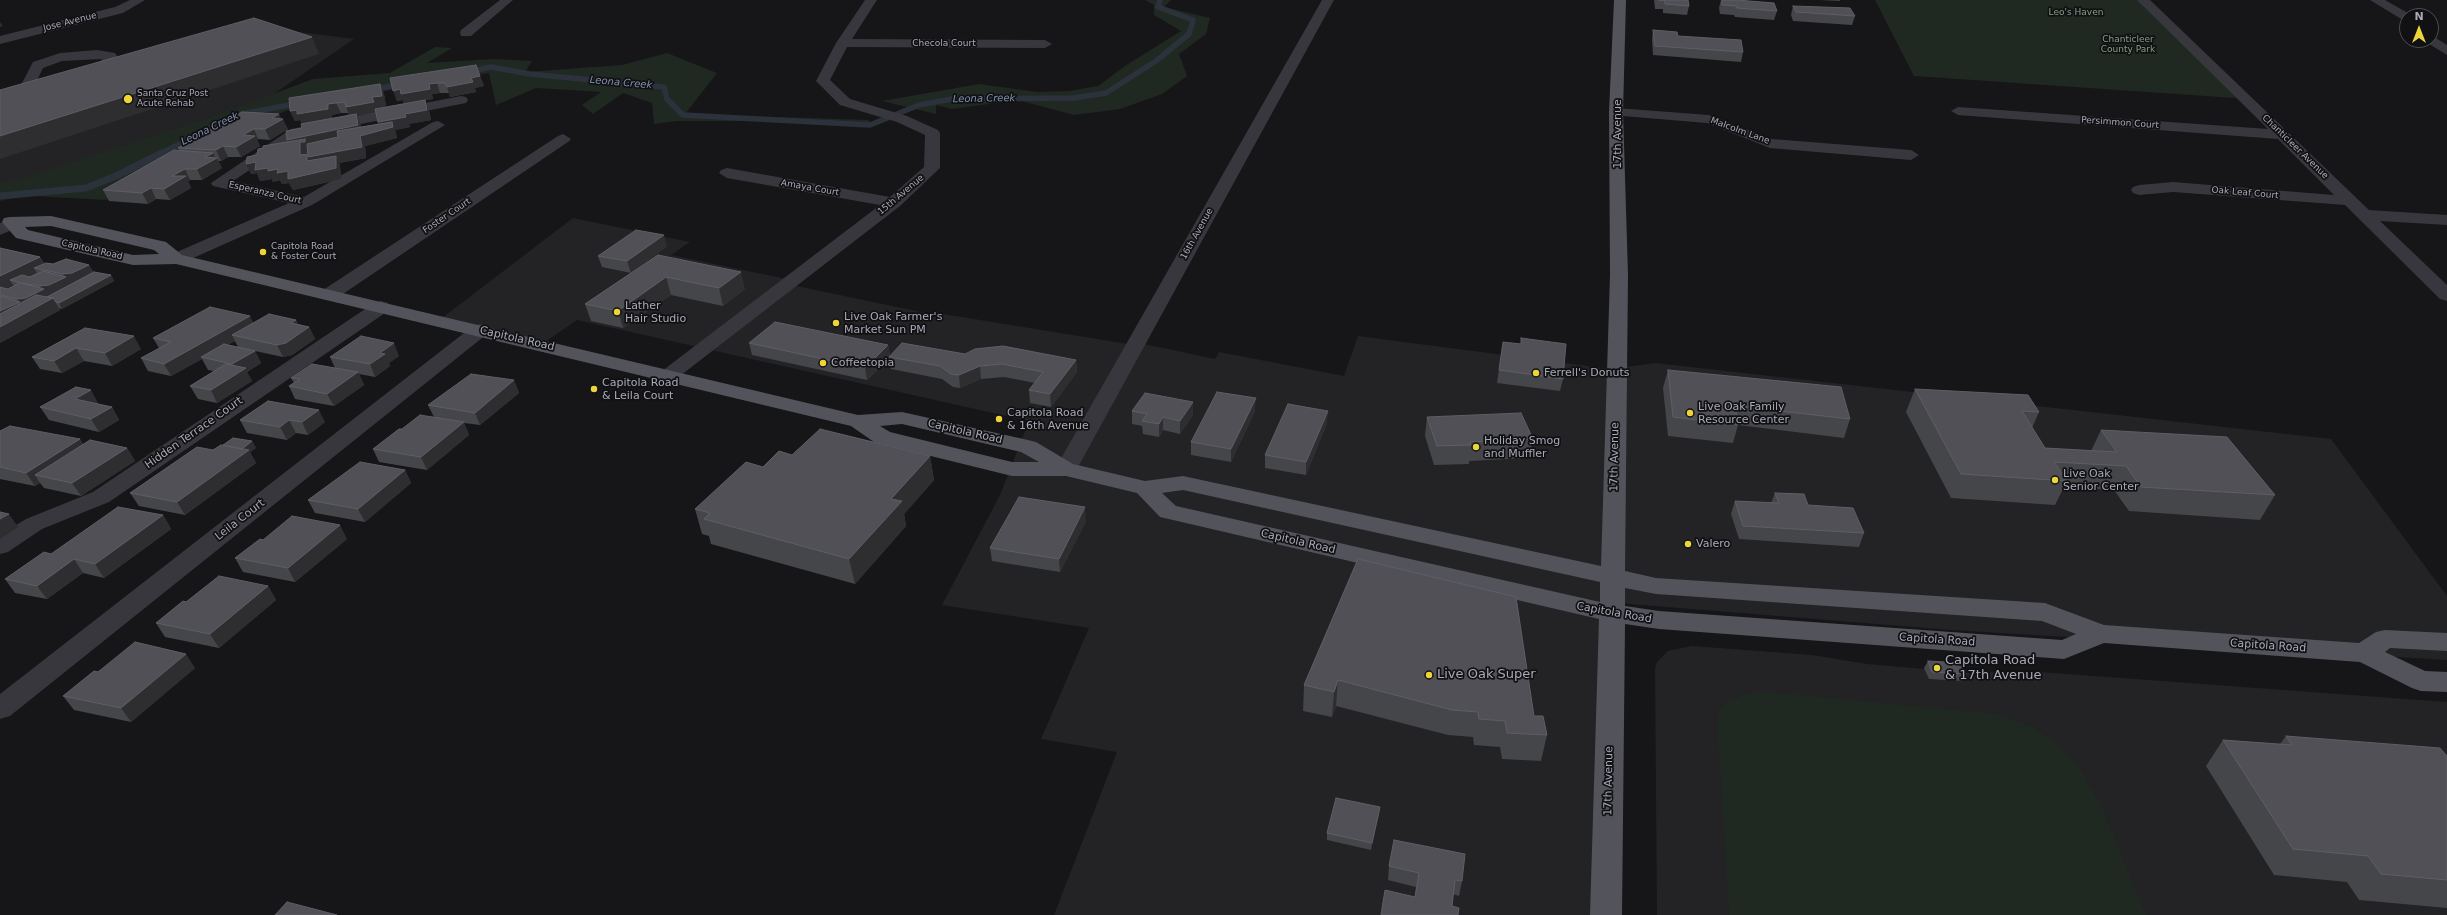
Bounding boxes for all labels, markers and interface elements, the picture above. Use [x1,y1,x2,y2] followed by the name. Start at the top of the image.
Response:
[2049,8,2103,18] park label: Leo's Haven
[2399,8,2439,48] north arrow
[42,10,98,34] street label: Jose Avenue
[2414,10,2424,23] text: N
[2101,35,2155,56] park label: Chanticleer County Park
[912,39,976,49] street label: Checola Court
[589,74,653,92] water label: Leona Creek
[137,89,208,110] place label: Santa Cruz Post Acute Rehab
[953,92,1015,106] water label: Leona Creek
[122,93,134,105] marker: Santa Cruz Post Acute Rehab
[1611,99,1625,169] street label: 17th Avenue
[179,110,241,148] water label: Leona Creek
[2260,113,2330,181] street label: Chanticleer Avenue
[1709,115,1771,147] street label: Malcolm Lane
[2081,115,2159,131] street label: Persimmon Court
[876,173,926,217] street label: 15th Avenue
[780,178,840,198] street label: Amaya Court
[228,179,302,207] street label: Esperanza Court
[2211,185,2279,201] street label: Oak Leaf Court
[421,196,473,236] street label: Foster Court
[1178,206,1216,262] street label: 16th Avenue
[60,238,124,262] street label: Capitola Road
[271,242,336,263] place label: Capitola Road & Foster Court
[258,247,268,257] marker: Capitola Road & Foster Court
[625,299,686,325] place label: Lather Hair Studio
[612,307,622,317] marker: Lather Hair Studio
[844,310,942,336] place label: Live Oak Farmer's Market Sun PM
[831,318,841,328] marker: Live Oak Farmer's Market Sun PM
[478,324,556,354] street label: Capitola Road
[831,356,894,370] place label: Coffeetopia
[818,358,828,368] marker: Coffeetopia
[1544,366,1629,380] place label: Ferrell's Donuts
[1531,368,1541,378] marker: Ferrell's Donuts
[602,376,678,402] place label: Capitola Road & Leila Court
[589,384,599,394] marker: Capitola Road & Leila Court
[143,394,245,472] street label: Hidden Terrace Court
[1698,400,1789,426] place label: Live Oak Family Resource Center
[1007,406,1089,432] place label: Capitola Road & 16th Avenue
[1685,408,1695,418] marker: Live Oak Family Resource Center
[994,414,1004,424] marker: Capitola Road & 16th Avenue
[926,417,1004,447] street label: Capitola Road
[1608,422,1622,492] street label: 17th Avenue
[1484,434,1560,460] place label: Holiday Smog and Muffler
[1471,442,1481,452] marker: Holiday Smog and Muffler
[2063,467,2139,493] place label: Live Oak Senior Center
[2050,475,2060,485] marker: Live Oak Senior Center
[213,497,267,543] street label: Leila Court
[1259,527,1337,557] street label: Capitola Road
[1696,537,1730,551] place label: Valero
[1683,539,1693,549] marker: Valero
[1575,600,1653,626] street label: Capitola Road
[1898,631,1976,649] street label: Capitola Road
[2229,637,2307,655] street label: Capitola Road
[1945,653,2042,684] place label: Capitola Road & 17th Avenue
[1932,663,1942,673] marker: Capitola Road & 17th Avenue
[1437,667,1536,683] place label: Live Oak Super
[1424,670,1434,680] marker: Live Oak Super
[1602,746,1616,816] street label: 17th Avenue

